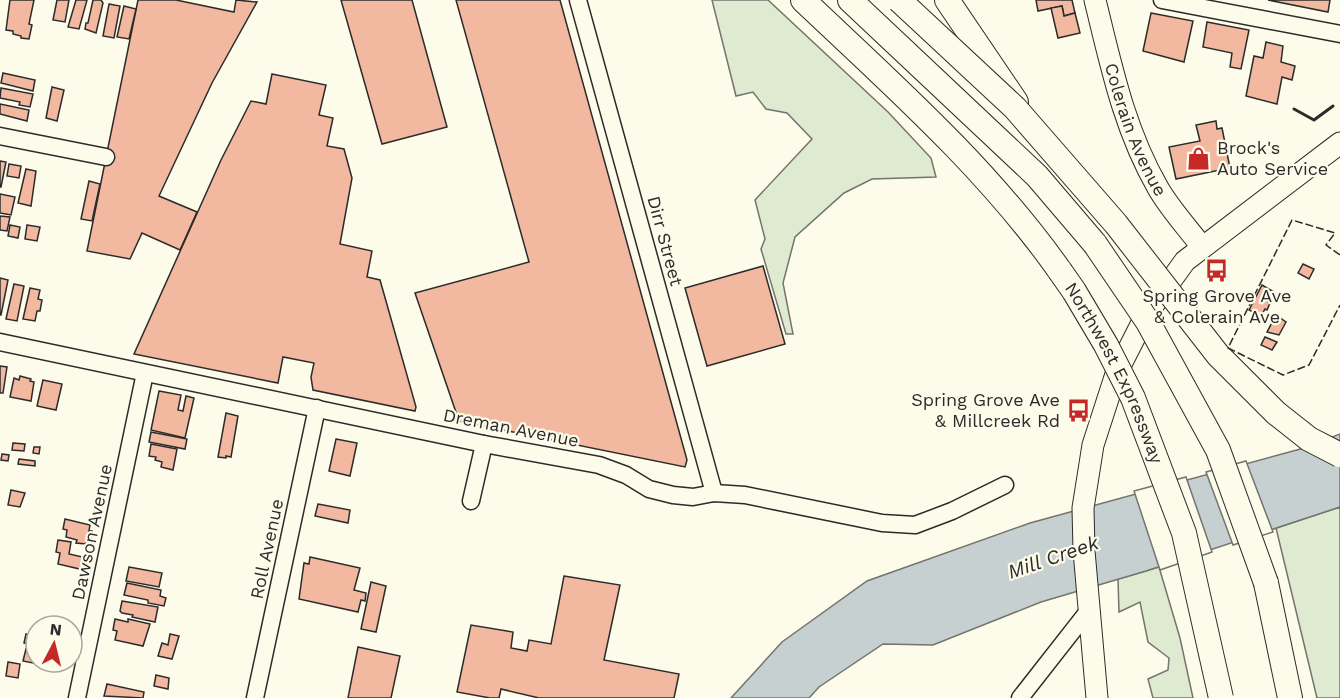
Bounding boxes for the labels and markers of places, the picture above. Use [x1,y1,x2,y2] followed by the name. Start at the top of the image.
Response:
[1217,137,1328,179] place label: Brock's Auto Service
[1186,145,1212,171] shop icon: Brock's Auto Service
[1204,257,1230,283] bus stop icon: Spring Grove Ave & Colerain Ave
[1143,285,1291,327] place label: Spring Grove Ave & Colerain Ave
[911,389,1060,431] place label: Spring Grove Ave & Millcreek Rd
[1065,397,1091,423] bus stop icon: Spring Grove Ave & Millcreek Rd

